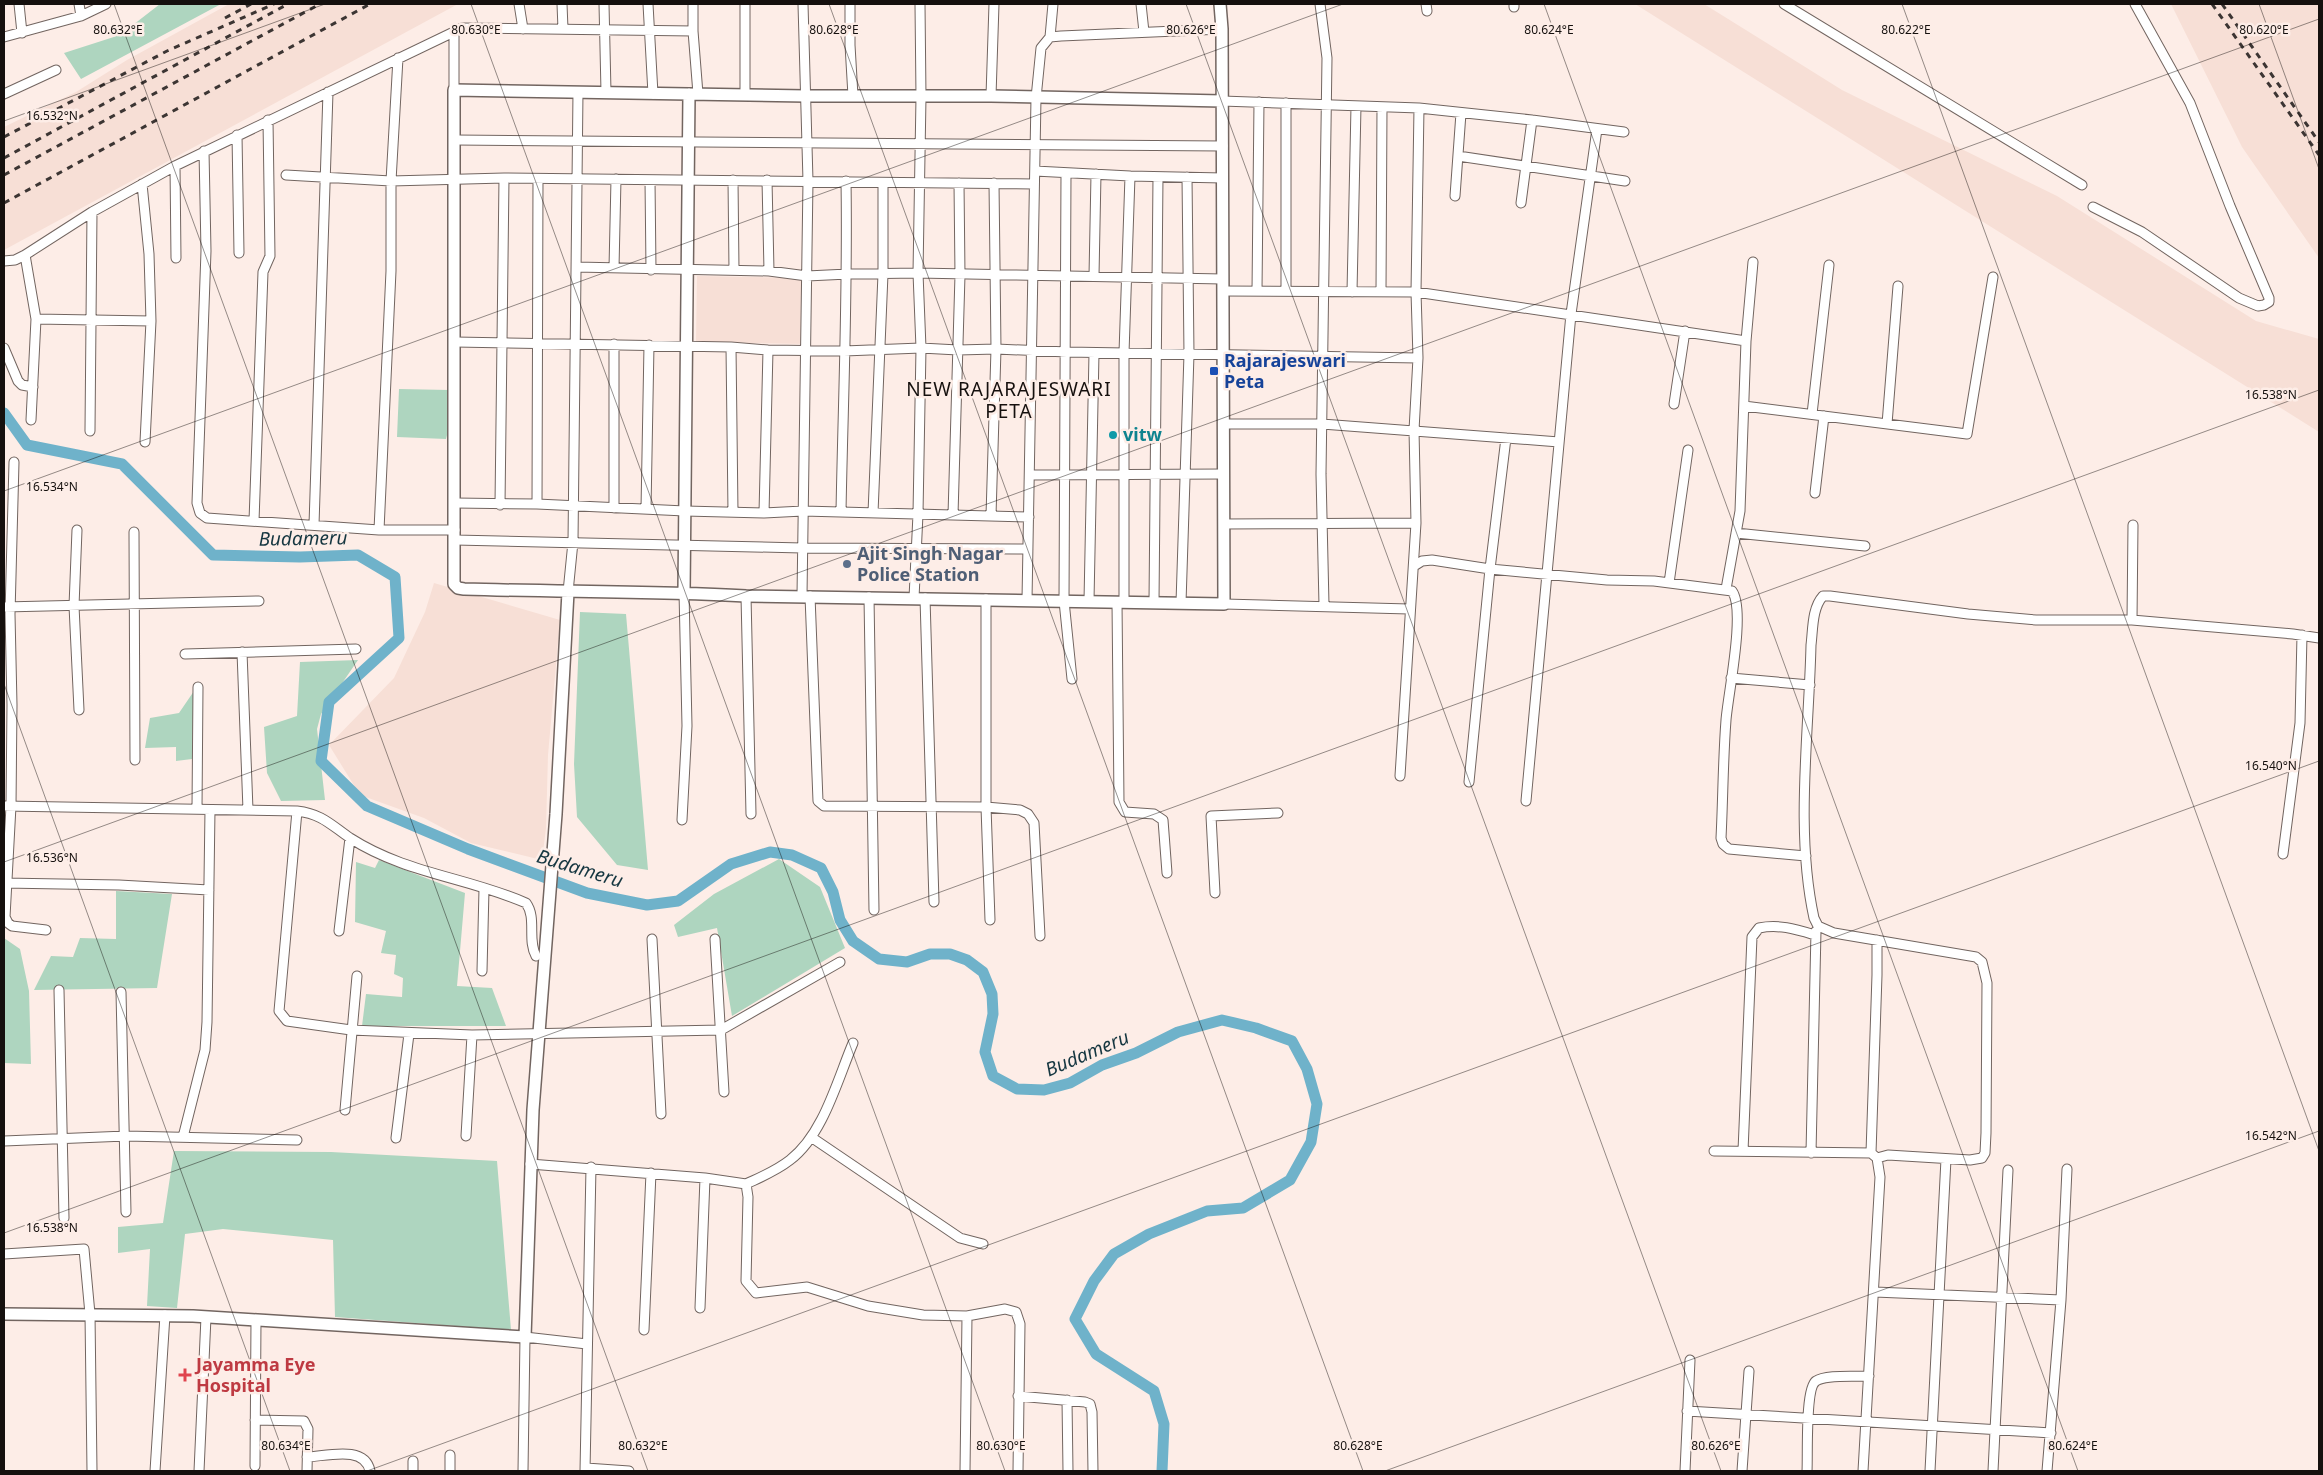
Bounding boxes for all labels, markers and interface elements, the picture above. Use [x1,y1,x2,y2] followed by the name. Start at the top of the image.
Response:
[93,21,143,38] text: 80.632°E
[451,21,501,38] text: 80.630°E
[809,21,859,38] text: 80.628°E
[1166,21,1216,38] text: 80.626°E
[1524,21,1574,38] text: 80.624°E
[1881,21,1931,38] text: 80.622°E
[2239,21,2289,38] text: 80.620°E
[26,107,78,124] text: 16.532°N
[1224,348,1346,393] place label: Rajarajeswari Peta
[1208,365,1220,377] marker: Rajarajeswari Peta
[906,376,1112,424] district label: NEW RAJARAJESWARI PETA
[2245,386,2297,403] text: 16.538°N
[1123,422,1162,446] place label: vitw
[1107,429,1119,441] marker: vitw
[26,478,78,495] text: 16.534°N
[258,524,348,552] water label: Budameru
[857,541,1003,586] place label: Ajit Singh Nagar Police Station
[841,558,853,570] marker: Ajit Singh Nagar Police Station
[2245,757,2297,774] text: 16.540°N
[534,843,626,893] water label: Budameru
[26,849,78,866] text: 16.536°N
[1041,1024,1133,1082] water label: Budameru
[2245,1127,2297,1144] text: 16.542°N
[26,1219,78,1236] text: 16.538°N
[194,1352,315,1397] place label: Jayamma Eye Hospital
[178,1368,192,1382] marker: Jayamma Eye Hospital
[261,1437,311,1454] text: 80.634°E
[618,1437,668,1454] text: 80.632°E
[976,1437,1026,1454] text: 80.630°E
[1333,1437,1383,1454] text: 80.628°E
[1691,1437,1741,1454] text: 80.626°E
[2048,1437,2098,1454] text: 80.624°E

